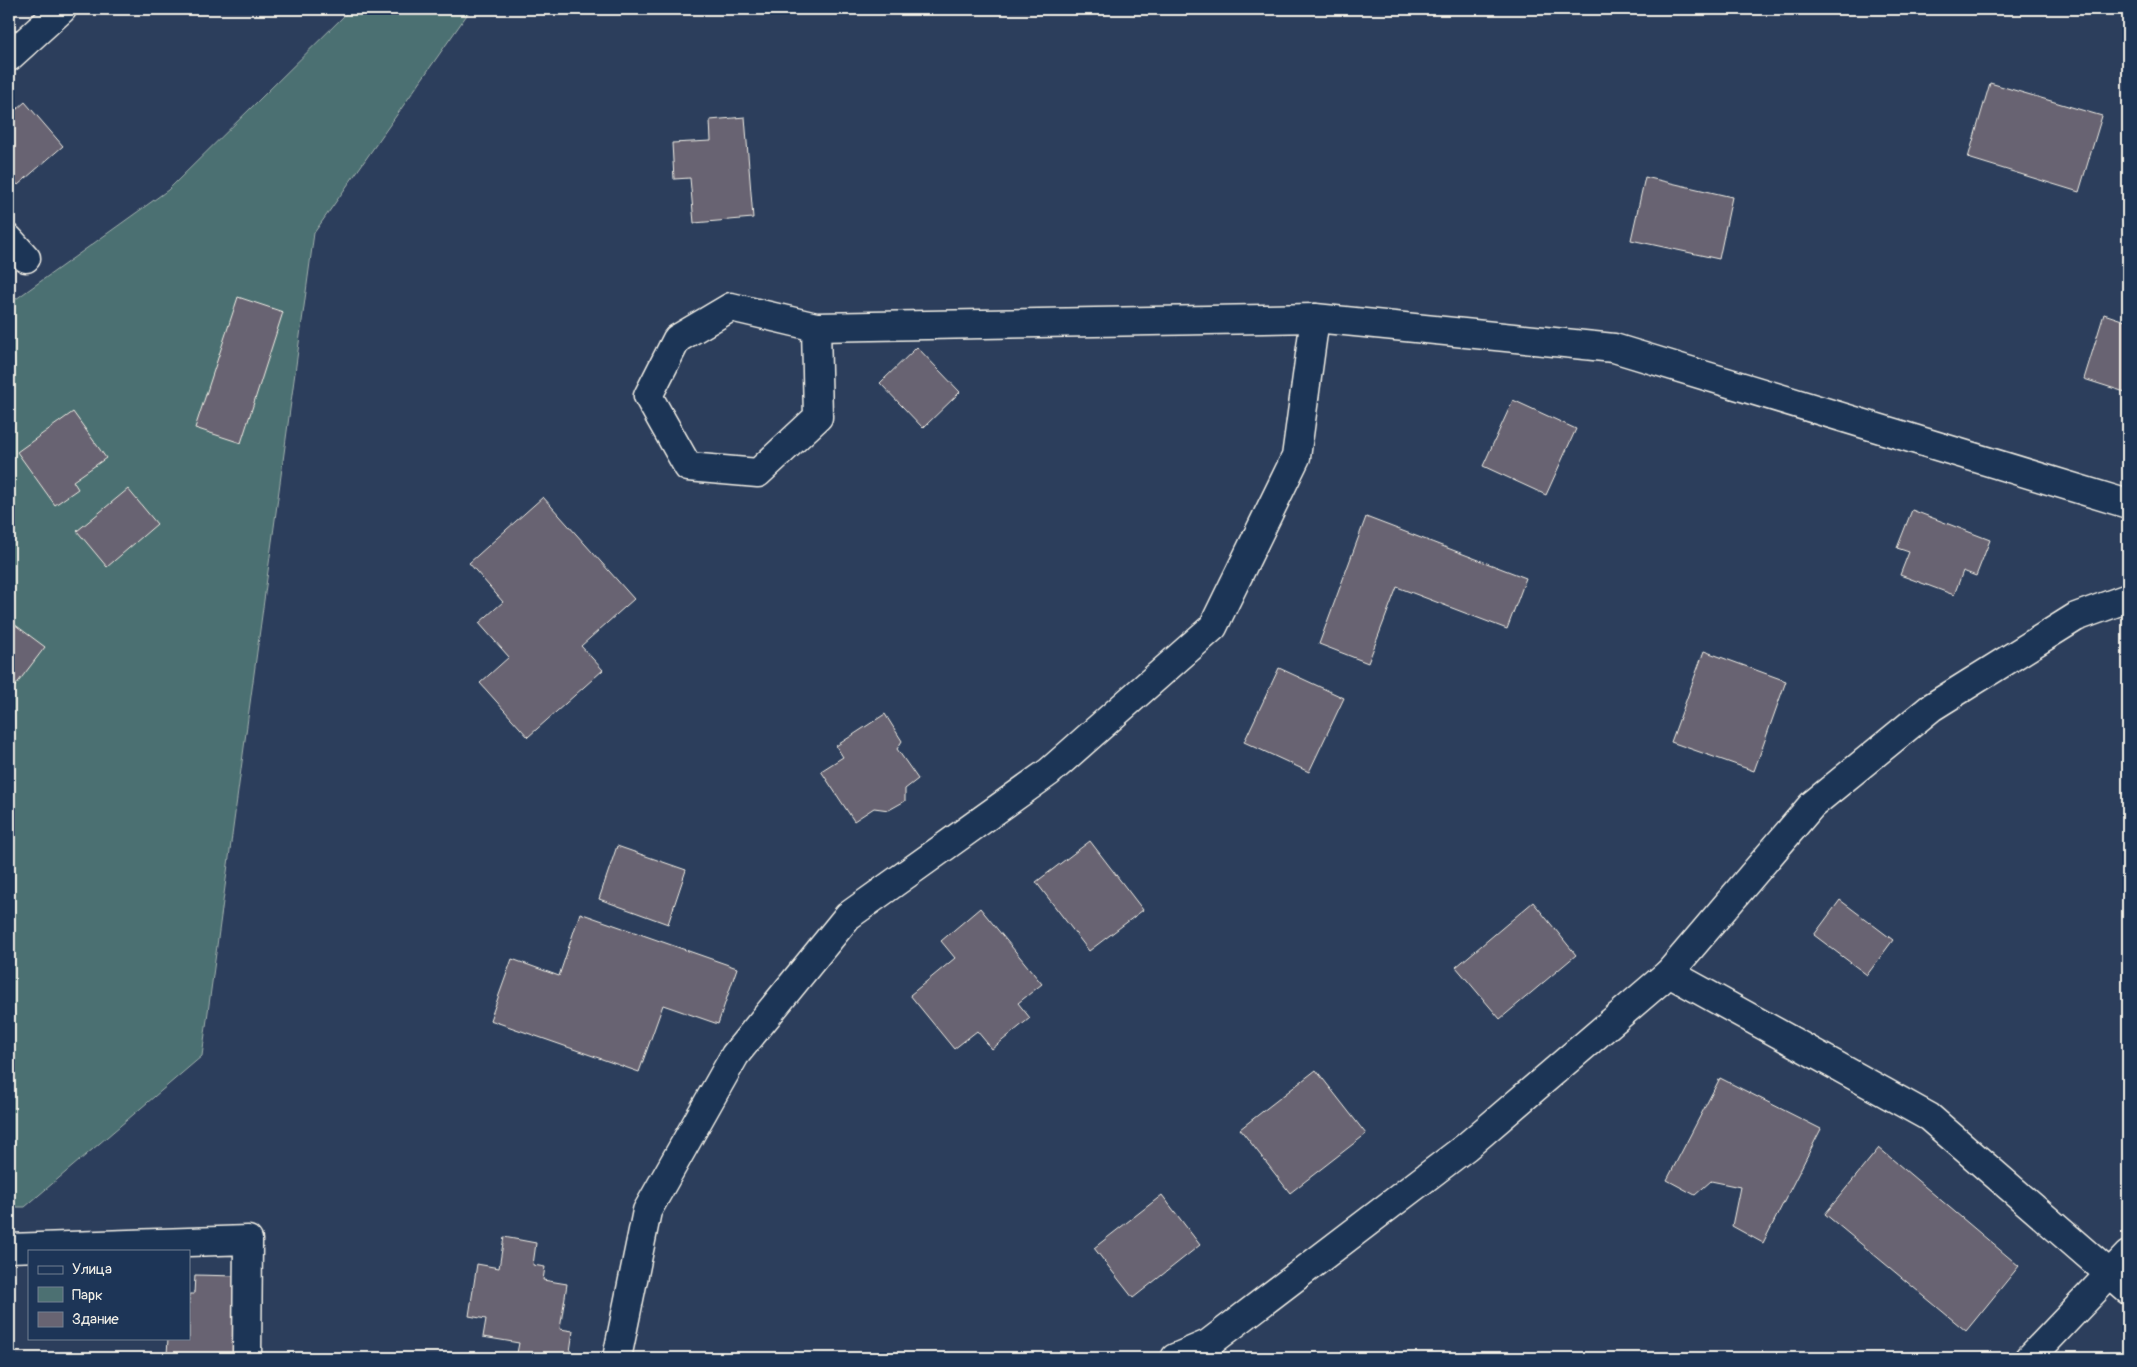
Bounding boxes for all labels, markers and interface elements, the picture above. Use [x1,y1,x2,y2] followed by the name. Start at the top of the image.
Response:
[28,1250,190,1340] legend
[72,1260,112,1279] text: Улица
[72,1286,103,1305] text: Парк
[72,1310,119,1329] text: Здание

